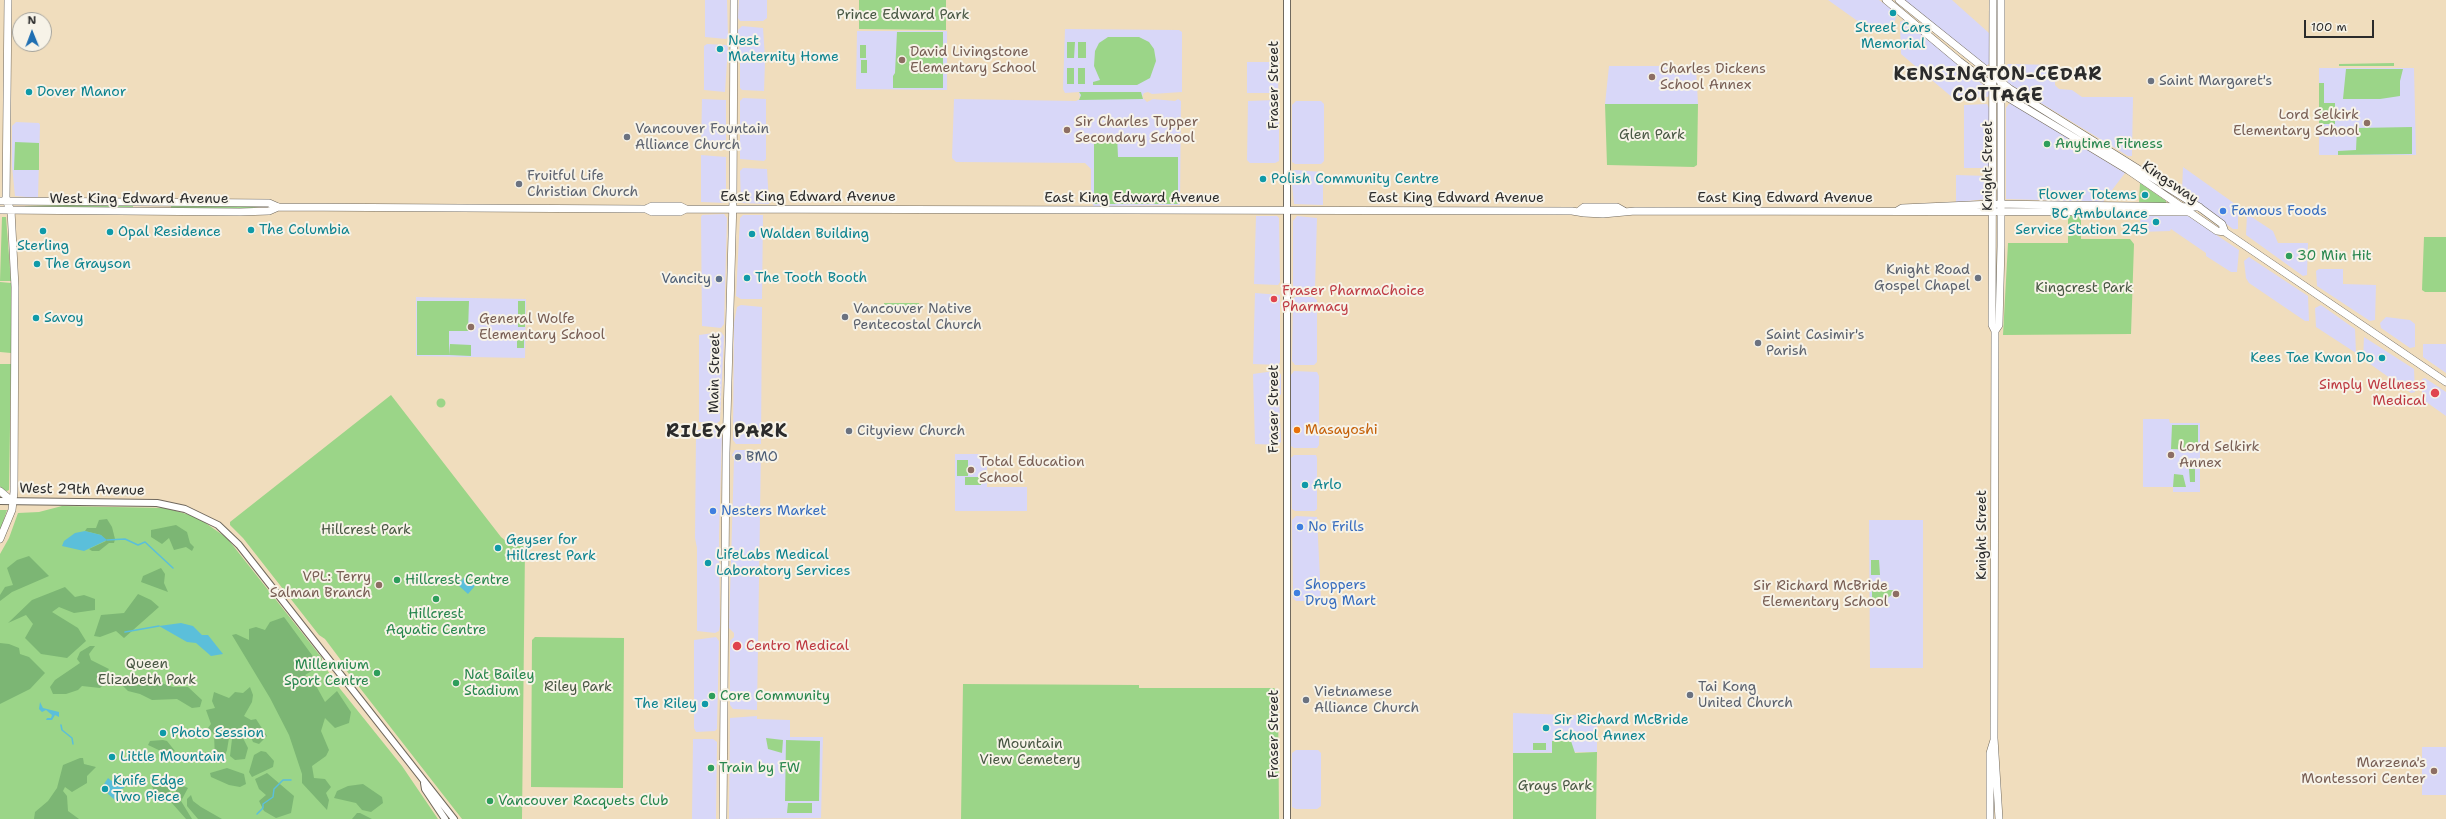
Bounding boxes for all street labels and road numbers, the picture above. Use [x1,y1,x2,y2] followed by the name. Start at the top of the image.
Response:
[1266,41,1282,129] street label: Fraser Street
[1980,121,1996,211] street label: Knight Street
[2138,158,2202,208] street label: Kingsway
[720,189,896,205] street label: East King Edward Avenue
[1044,190,1220,206] street label: East King Edward Avenue
[1368,190,1544,206] street label: East King Edward Avenue
[1697,190,1873,206] street label: East King Edward Avenue
[49,191,229,207] street label: West King Edward Avenue
[706,333,724,413] street label: Main Street
[1266,365,1282,453] street label: Fraser Street
[19,481,145,499] street label: West 29th Avenue
[1974,490,1990,580] street label: Knight Street
[1266,690,1282,778] street label: Fraser Street

